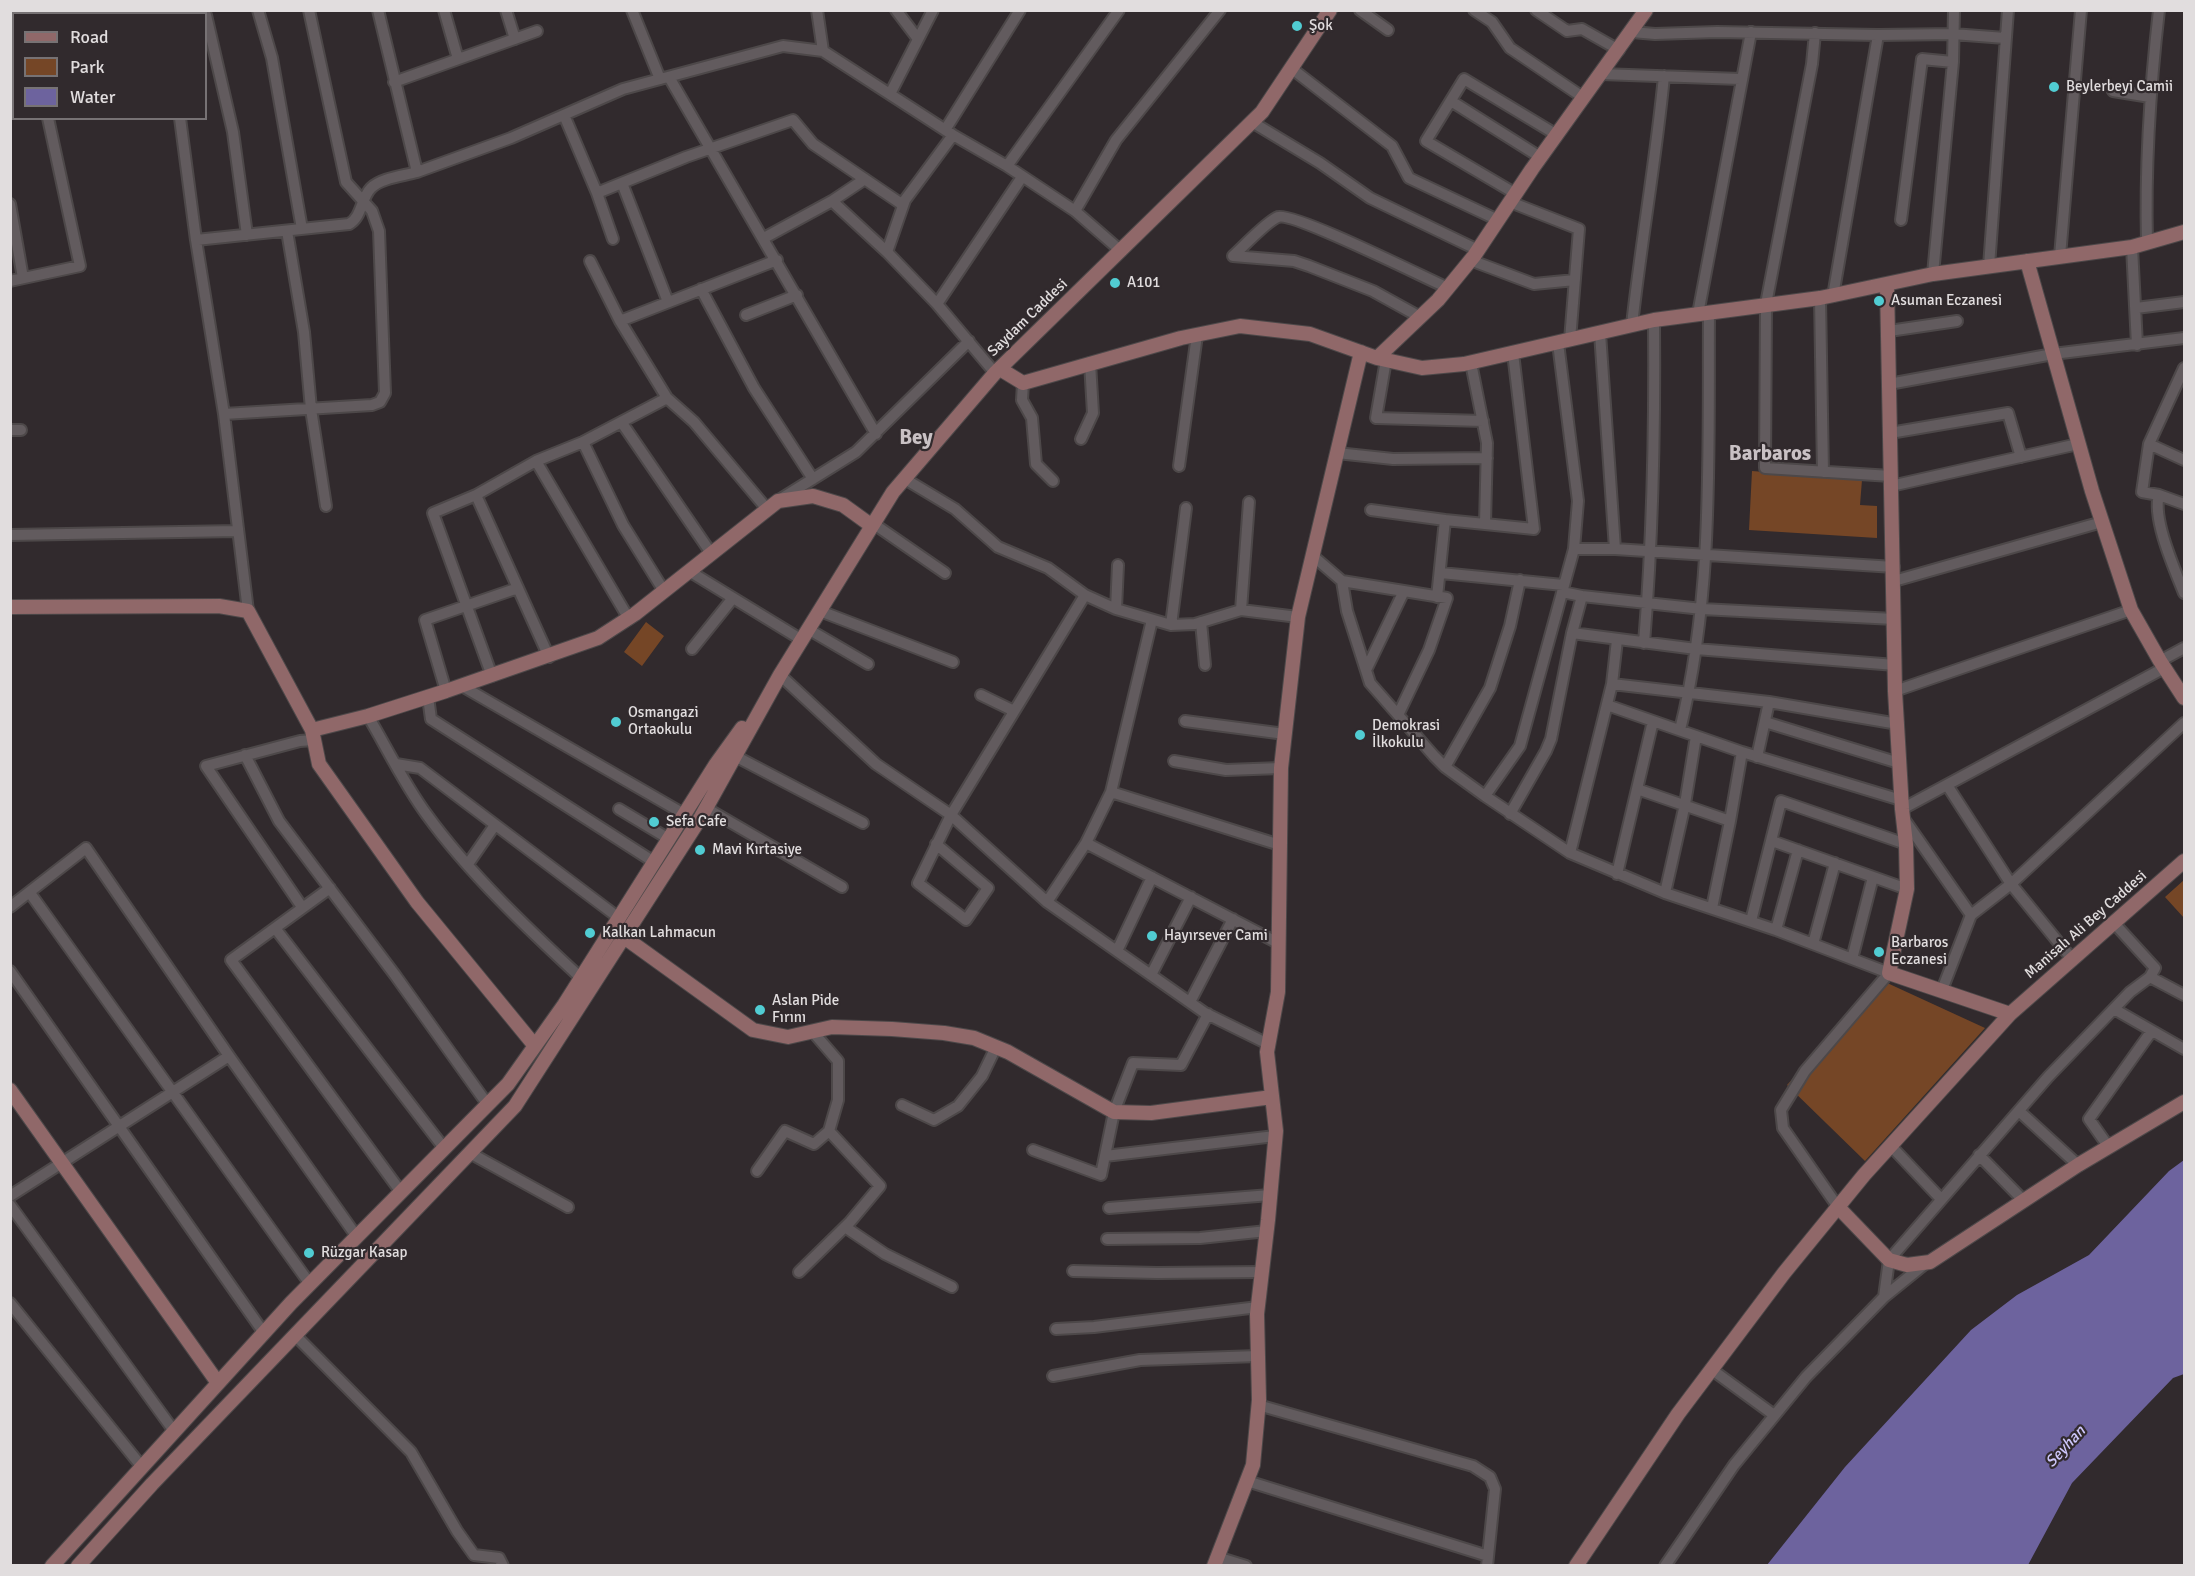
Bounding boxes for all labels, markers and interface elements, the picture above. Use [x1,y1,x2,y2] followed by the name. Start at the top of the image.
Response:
[12,12,207,120] legend
[1309,17,1333,35] place label: Şok
[1290,19,1304,33] marker: Şok
[70,26,109,48] text: Road
[70,56,105,78] text: Park
[2066,78,2173,96] place label: Beylerbeyi Camii
[2047,80,2061,94] marker: Beylerbeyi Camii
[70,86,115,108] text: Water
[1127,274,1160,292] place label: A101
[984,275,1072,361] street label: Saydam Caddesi
[1108,276,1122,290] marker: A101
[1891,292,2002,310] place label: Asuman Eczanesi
[1872,294,1886,308] marker: Asuman Eczanesi
[899,425,933,451] district label: Bey
[1729,441,1811,467] district label: Barbaros
[628,704,698,739] place label: Osmangazi Ortaokulu
[609,715,623,729] marker: Osmangazi Ortaokulu
[1372,717,1440,752] place label: Demokrasi İlkokulu
[1353,728,1367,742] marker: Demokrasi İlkokulu
[666,813,727,831] place label: Sefa Cafe
[647,815,661,829] marker: Sefa Cafe
[712,841,802,859] place label: Mavi Kırtasiye
[693,843,707,857] marker: Mavi Kırtasiye
[2021,867,2151,983] street label: Manisalı Ali Bey Caddesi
[602,924,716,942] place label: Kalkan Lahmacun
[583,926,597,940] marker: Kalkan Lahmacun
[1164,927,1268,945] place label: Hayırsever Cami
[1145,929,1159,943] marker: Hayırsever Cami
[1891,934,1948,969] place label: Barbaros Eczanesi
[1872,945,1886,959] marker: Barbaros Eczanesi
[772,992,839,1027] place label: Aslan Pide Fırını
[753,1003,767,1017] marker: Aslan Pide Fırını
[321,1244,408,1262] place label: Rüzgar Kasap
[302,1246,316,1260] marker: Rüzgar Kasap
[2042,1422,2090,1472] water label: Seyhan

